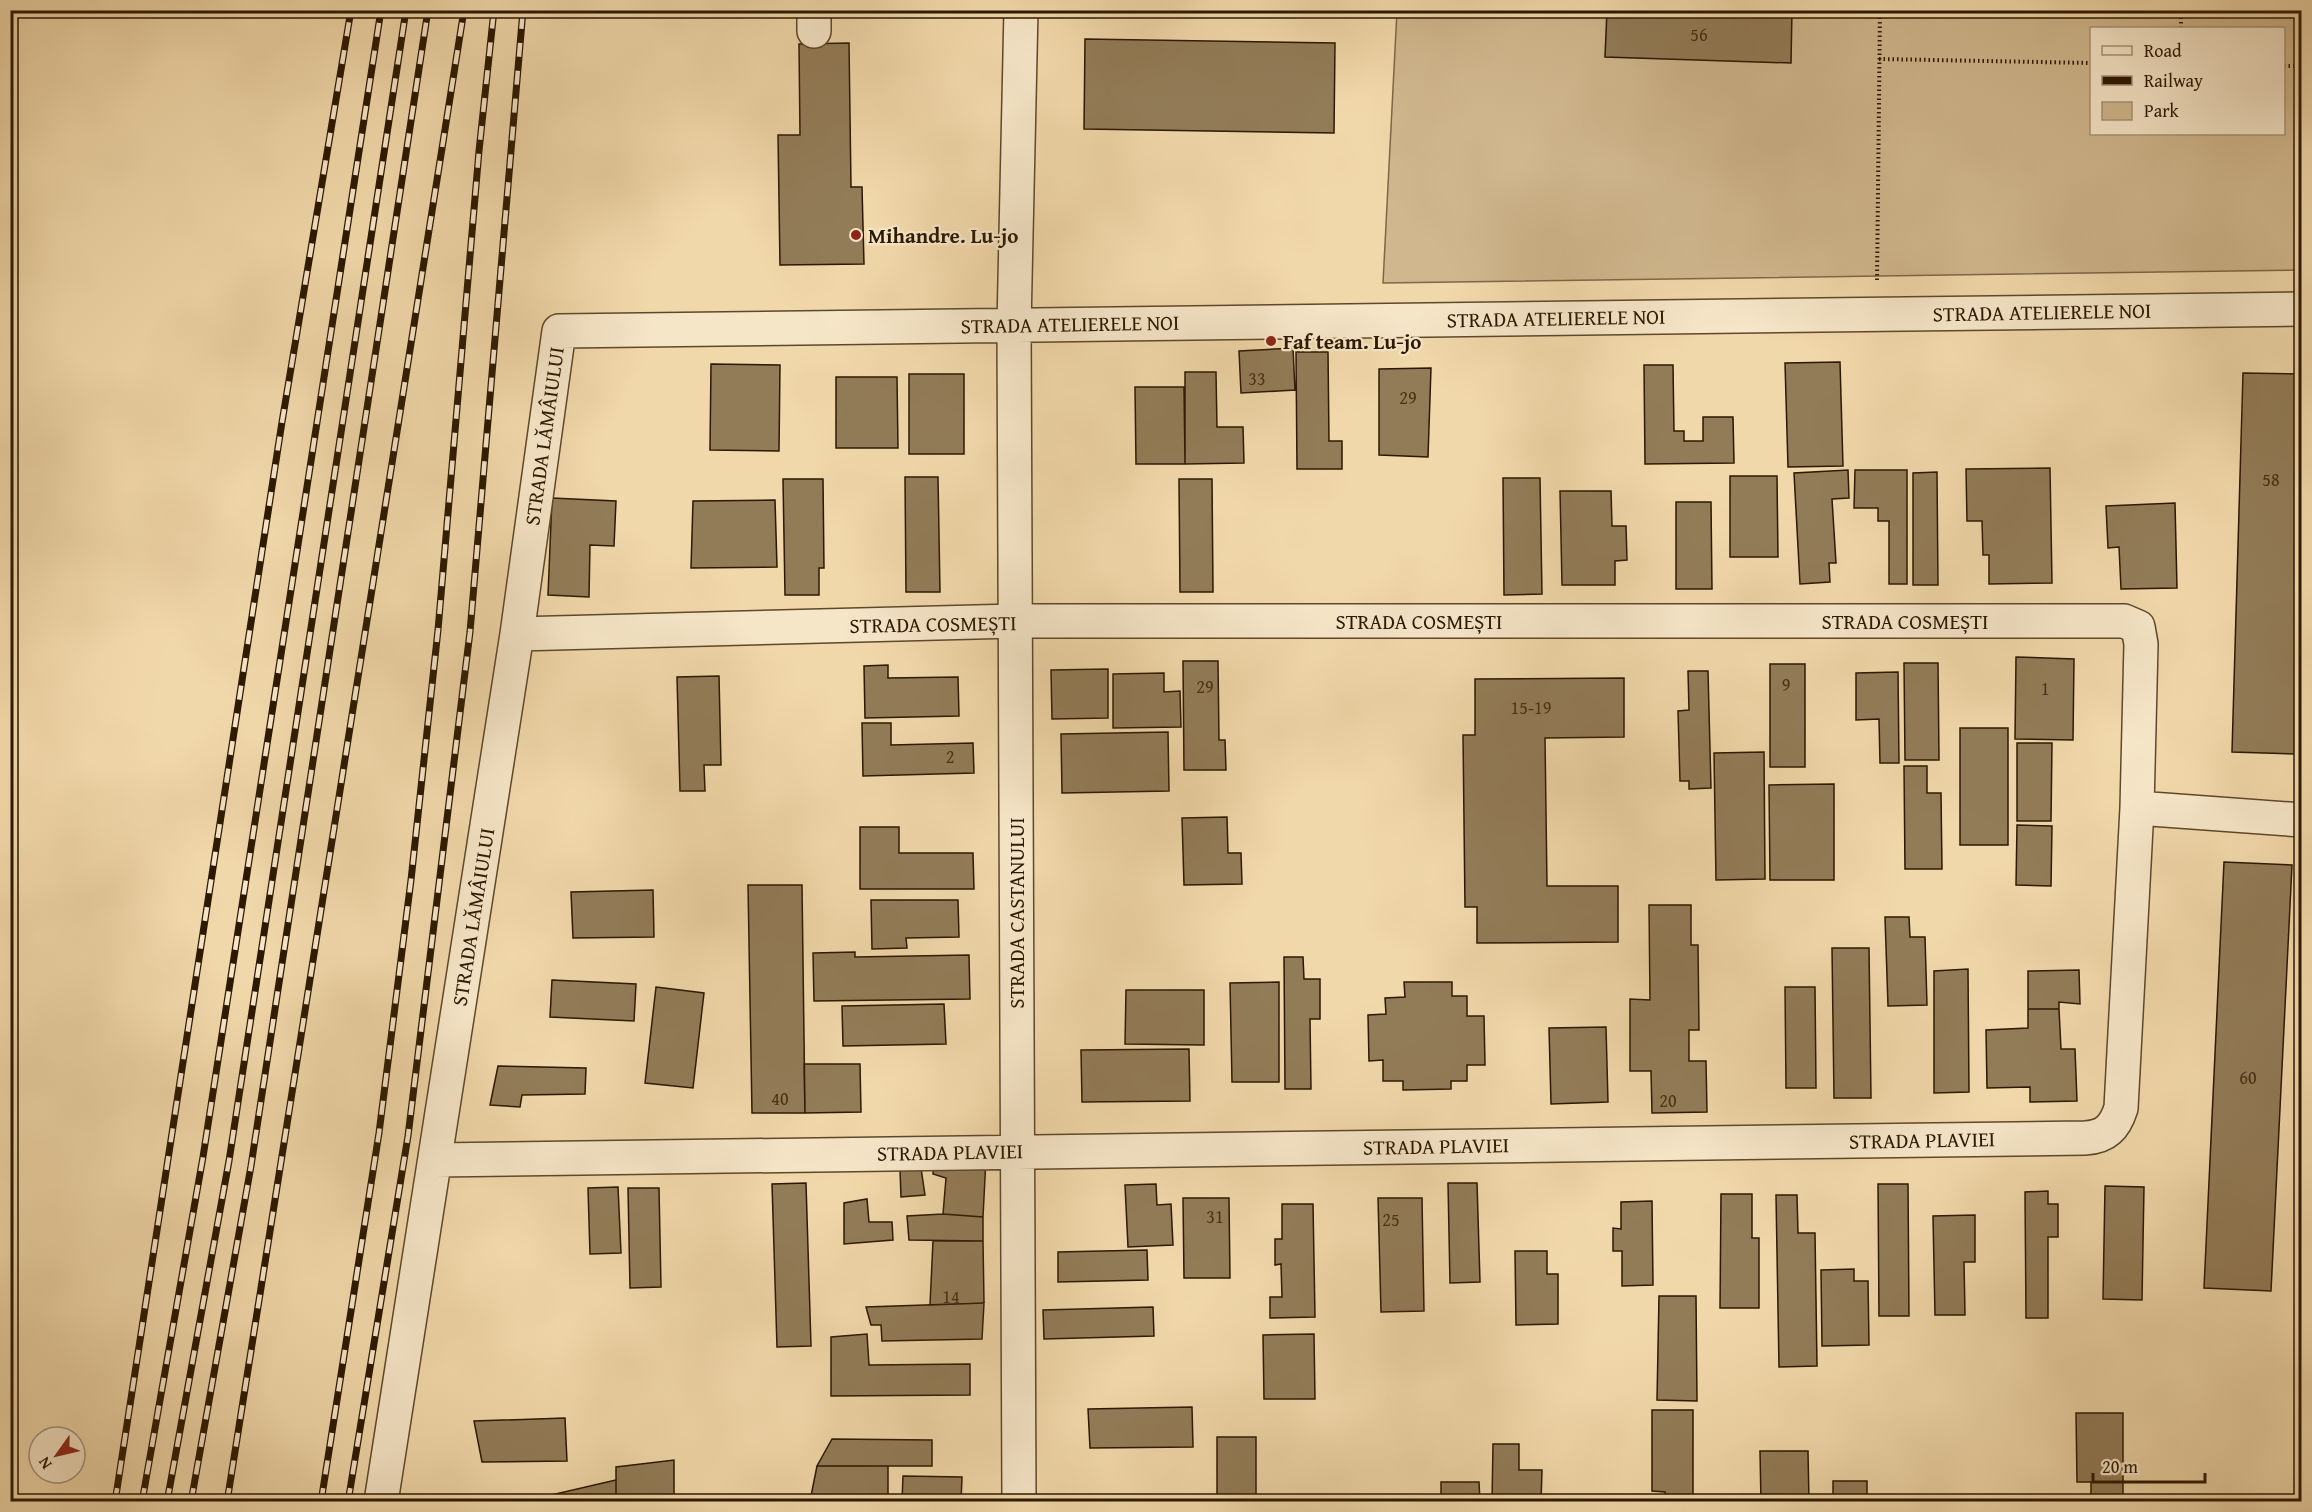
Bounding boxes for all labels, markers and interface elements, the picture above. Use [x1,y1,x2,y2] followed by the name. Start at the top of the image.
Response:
[1690,21,1708,48] house number: 56
[2090,27,2285,135] legend
[2144,37,2182,64] text: Road
[2144,67,2203,94] text: Railway
[2144,97,2180,124] text: Park
[868,220,1018,251] place label: Mihandre. Lu-jo
[849,228,863,242] marker: Mihandre. Lu-jo
[1932,295,2152,329] street label: STRADA ATELIERELE NOI
[1446,301,1666,335] street label: STRADA ATELIERELE NOI
[960,307,1180,341] street label: STRADA ATELIERELE NOI
[1283,326,1421,357] place label: Faf team. Lu-jo
[1264,334,1278,348] marker: Faf team. Lu-jo
[516,345,572,527] street label: STRADA LĂMÂIULUI
[1248,365,1266,392] house number: 33
[1399,384,1417,411] house number: 29
[2262,466,2280,493] house number: 58
[1335,606,1503,637] street label: STRADA COSMEȘTI
[1821,606,1989,637] street label: STRADA COSMEȘTI
[849,607,1017,641] street label: STRADA COSMEȘTI
[1782,671,1790,698] house number: 9
[1196,673,1214,700] house number: 29
[2041,675,2049,702] house number: 1
[1511,694,1551,721] house number: 15-19
[946,743,954,770] house number: 2
[1001,817,1032,1009] street label: STRADA CASTANULUI
[444,826,502,1008] street label: STRADA LĂMÂIULUI
[2239,1064,2257,1091] house number: 60
[771,1085,789,1112] house number: 40
[1659,1087,1677,1114] house number: 20
[1849,1123,1995,1157] street label: STRADA PLAVIEI
[1363,1129,1509,1163] street label: STRADA PLAVIEI
[877,1135,1023,1169] street label: STRADA PLAVIEI
[1206,1203,1224,1230] house number: 31
[1382,1206,1400,1233] house number: 25
[942,1283,960,1310] house number: 14
[27,1425,87,1485] north arrow
[2093,1446,2206,1484] scale bar
[31,1452,58,1475] text: N
[2102,1453,2138,1480] text: 20 m

